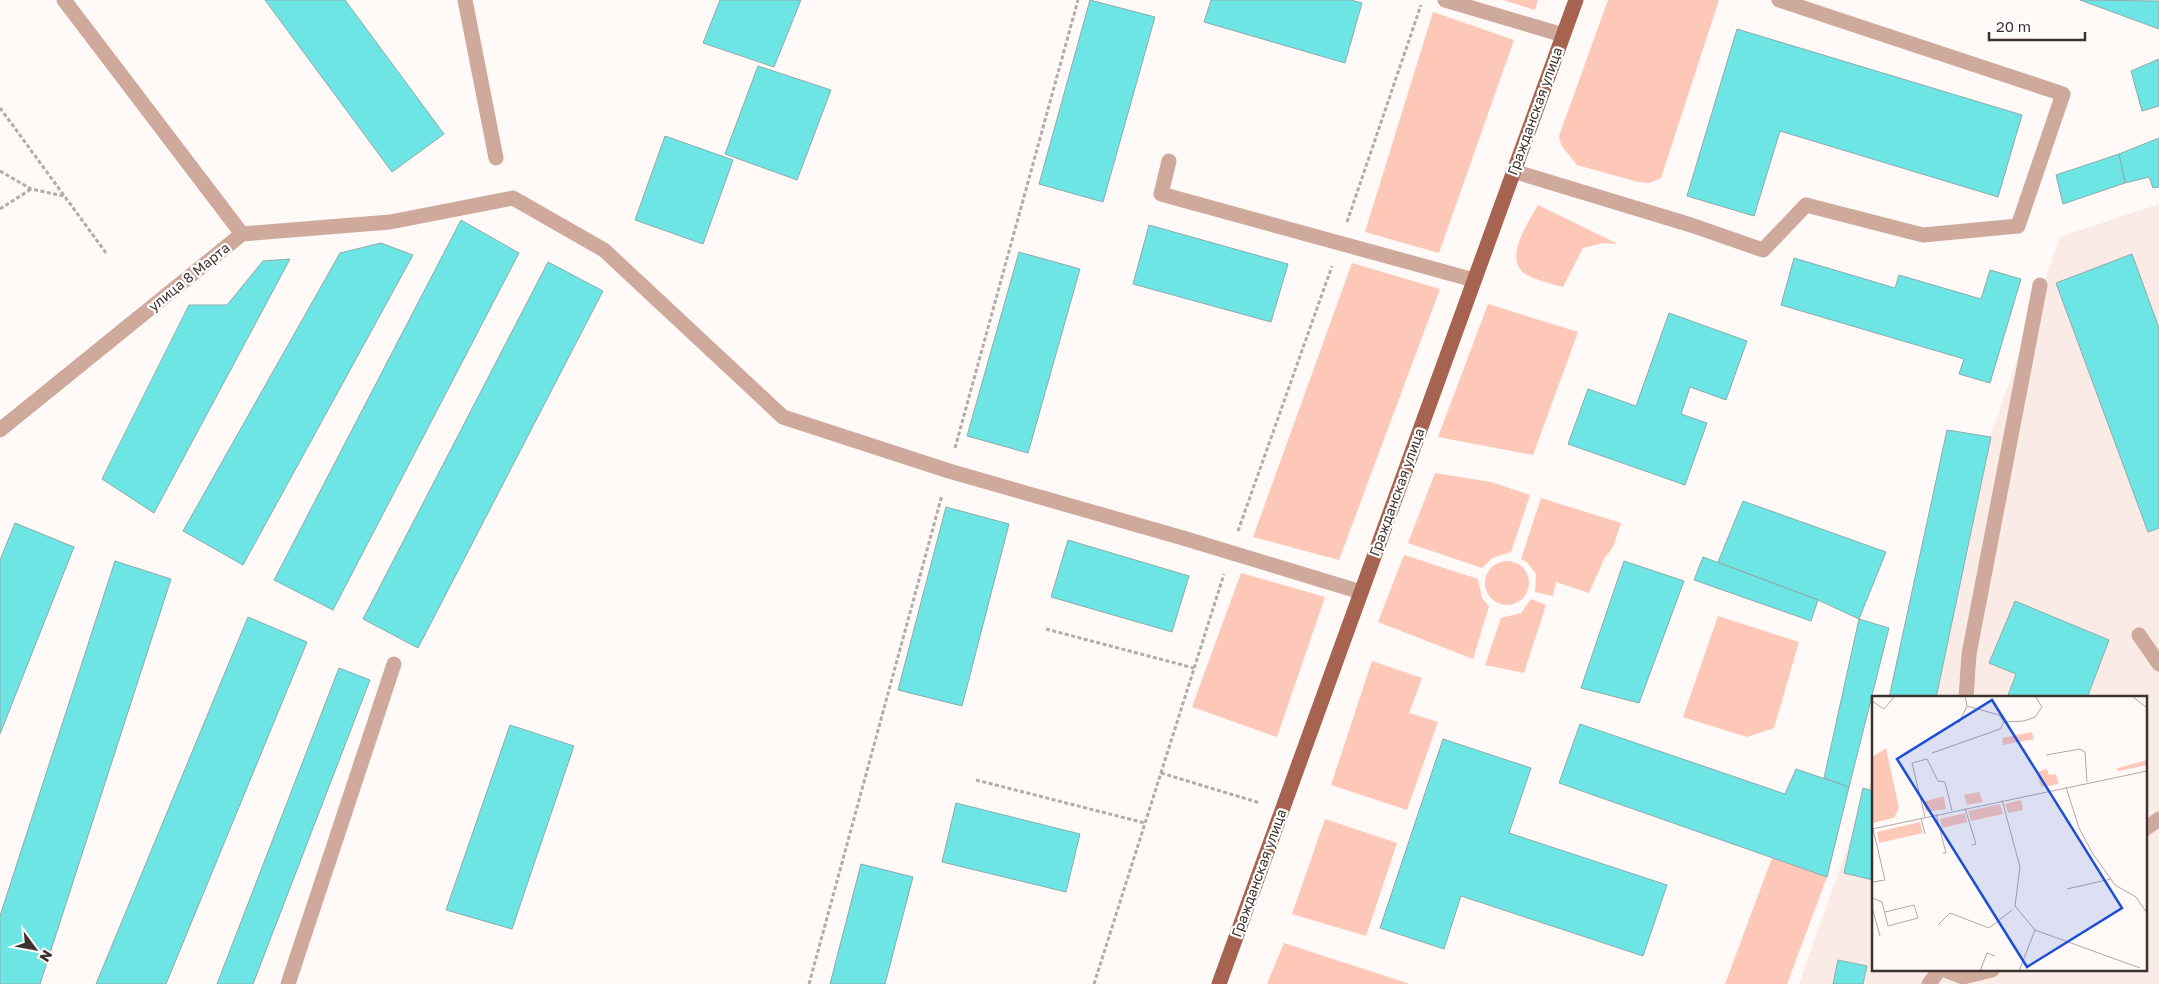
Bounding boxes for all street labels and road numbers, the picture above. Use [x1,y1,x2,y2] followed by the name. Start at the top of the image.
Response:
[1503,44,1566,177] street label: Гражданская улица
[145,239,233,315] street label: улица 8 Марта
[1365,425,1428,558] street label: Гражданская улица
[1227,806,1290,939] street label: Гражданская улица

